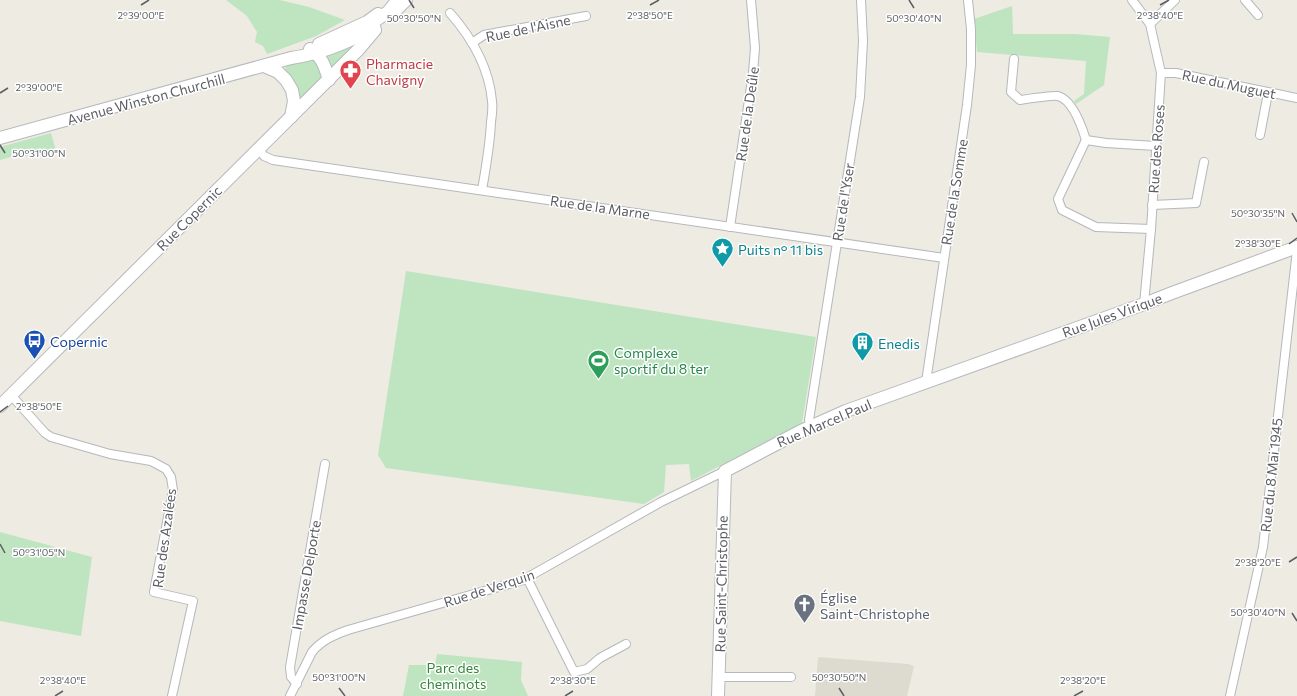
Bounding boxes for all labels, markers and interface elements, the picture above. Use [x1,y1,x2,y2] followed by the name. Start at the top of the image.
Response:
[118,9,164,21] text: 2°39'00"E
[627,9,673,21] text: 2°38'50"E
[1137,9,1183,21] text: 2°38'40"E
[484,11,572,45] street label: Rue de l'Aisne
[387,12,441,24] text: 50°30'50"N
[887,12,942,24] text: 50°30'40"N
[366,55,433,88] place label: Pharmacie Chavigny
[338,58,364,91] pharmacy icon: Pharmacie Chavigny
[732,66,762,162] street label: Rue de la Deûle
[1181,66,1278,102] street label: Rue du Muguet
[65,70,227,128] street label: Avenue Winston Churchill
[16,81,62,93] text: 2°39'00"E
[1144,104,1168,194] street label: Rue des Roses
[937,138,971,246] street label: Rue de la Somme
[12,147,66,159] text: 50°31'00"N
[828,161,858,242] street label: Rue de l'Yser
[153,182,225,254] street label: Rue Copernic
[549,192,651,222] street label: Rue de la Marne
[1231,207,1285,219] text: 50°30'35"N
[710,236,736,269] place icon: Puits n° 11 bis
[1235,237,1281,249] text: 2°38'30"E
[738,241,823,258] place label: Puits n° 11 bis
[1060,289,1164,341] street label: Rue Jules Virique
[22,328,48,361] bus stop icon: Copernic
[850,330,876,363] building icon: Enedis
[50,333,108,350] place label: Copernic
[878,335,920,352] place label: Enedis
[614,344,709,377] place label: Complexe sportif du 8 ter
[586,347,612,380] sports icon: Complexe sportif du 8 ter
[774,395,874,451] street label: Rue Marcel Paul
[16,400,62,412] text: 2°38'50"E
[1257,417,1285,533] street label: Rue du 8 Mai 1945
[149,487,179,589] street label: Rue des Azalées
[711,515,731,653] street label: Rue Saint-Christophe
[288,519,324,631] street label: Impasse Delporte
[13,546,65,558] text: 50°31'05"N
[1235,556,1281,568] text: 2°38'20"E
[442,565,536,611] street label: Rue de Verquin
[820,589,930,622] place label: Église Saint-Christophe
[792,592,818,625] church icon: Église Saint-Christophe
[1231,606,1286,618] text: 50°30'40"N
[420,659,486,692] park label: Parc des cheminots
[312,671,366,683] text: 50°31'00"N
[812,671,866,683] text: 50°30'50"N
[40,674,86,686] text: 2°38'40"E
[550,674,596,686] text: 2°38'30"E
[1060,674,1106,686] text: 2°38'20"E

